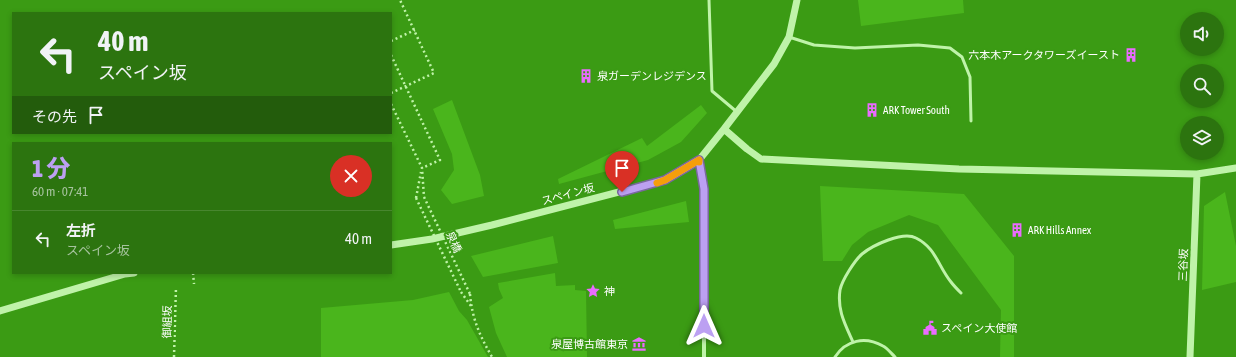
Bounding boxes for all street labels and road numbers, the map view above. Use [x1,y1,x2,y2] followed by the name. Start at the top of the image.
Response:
[540,181,596,207] street label: スペイン坂
[444,229,464,255] street label: 泉橋
[1176,248,1190,282] street label: 三谷坂
[161,305,173,340] street label: 御組坂

